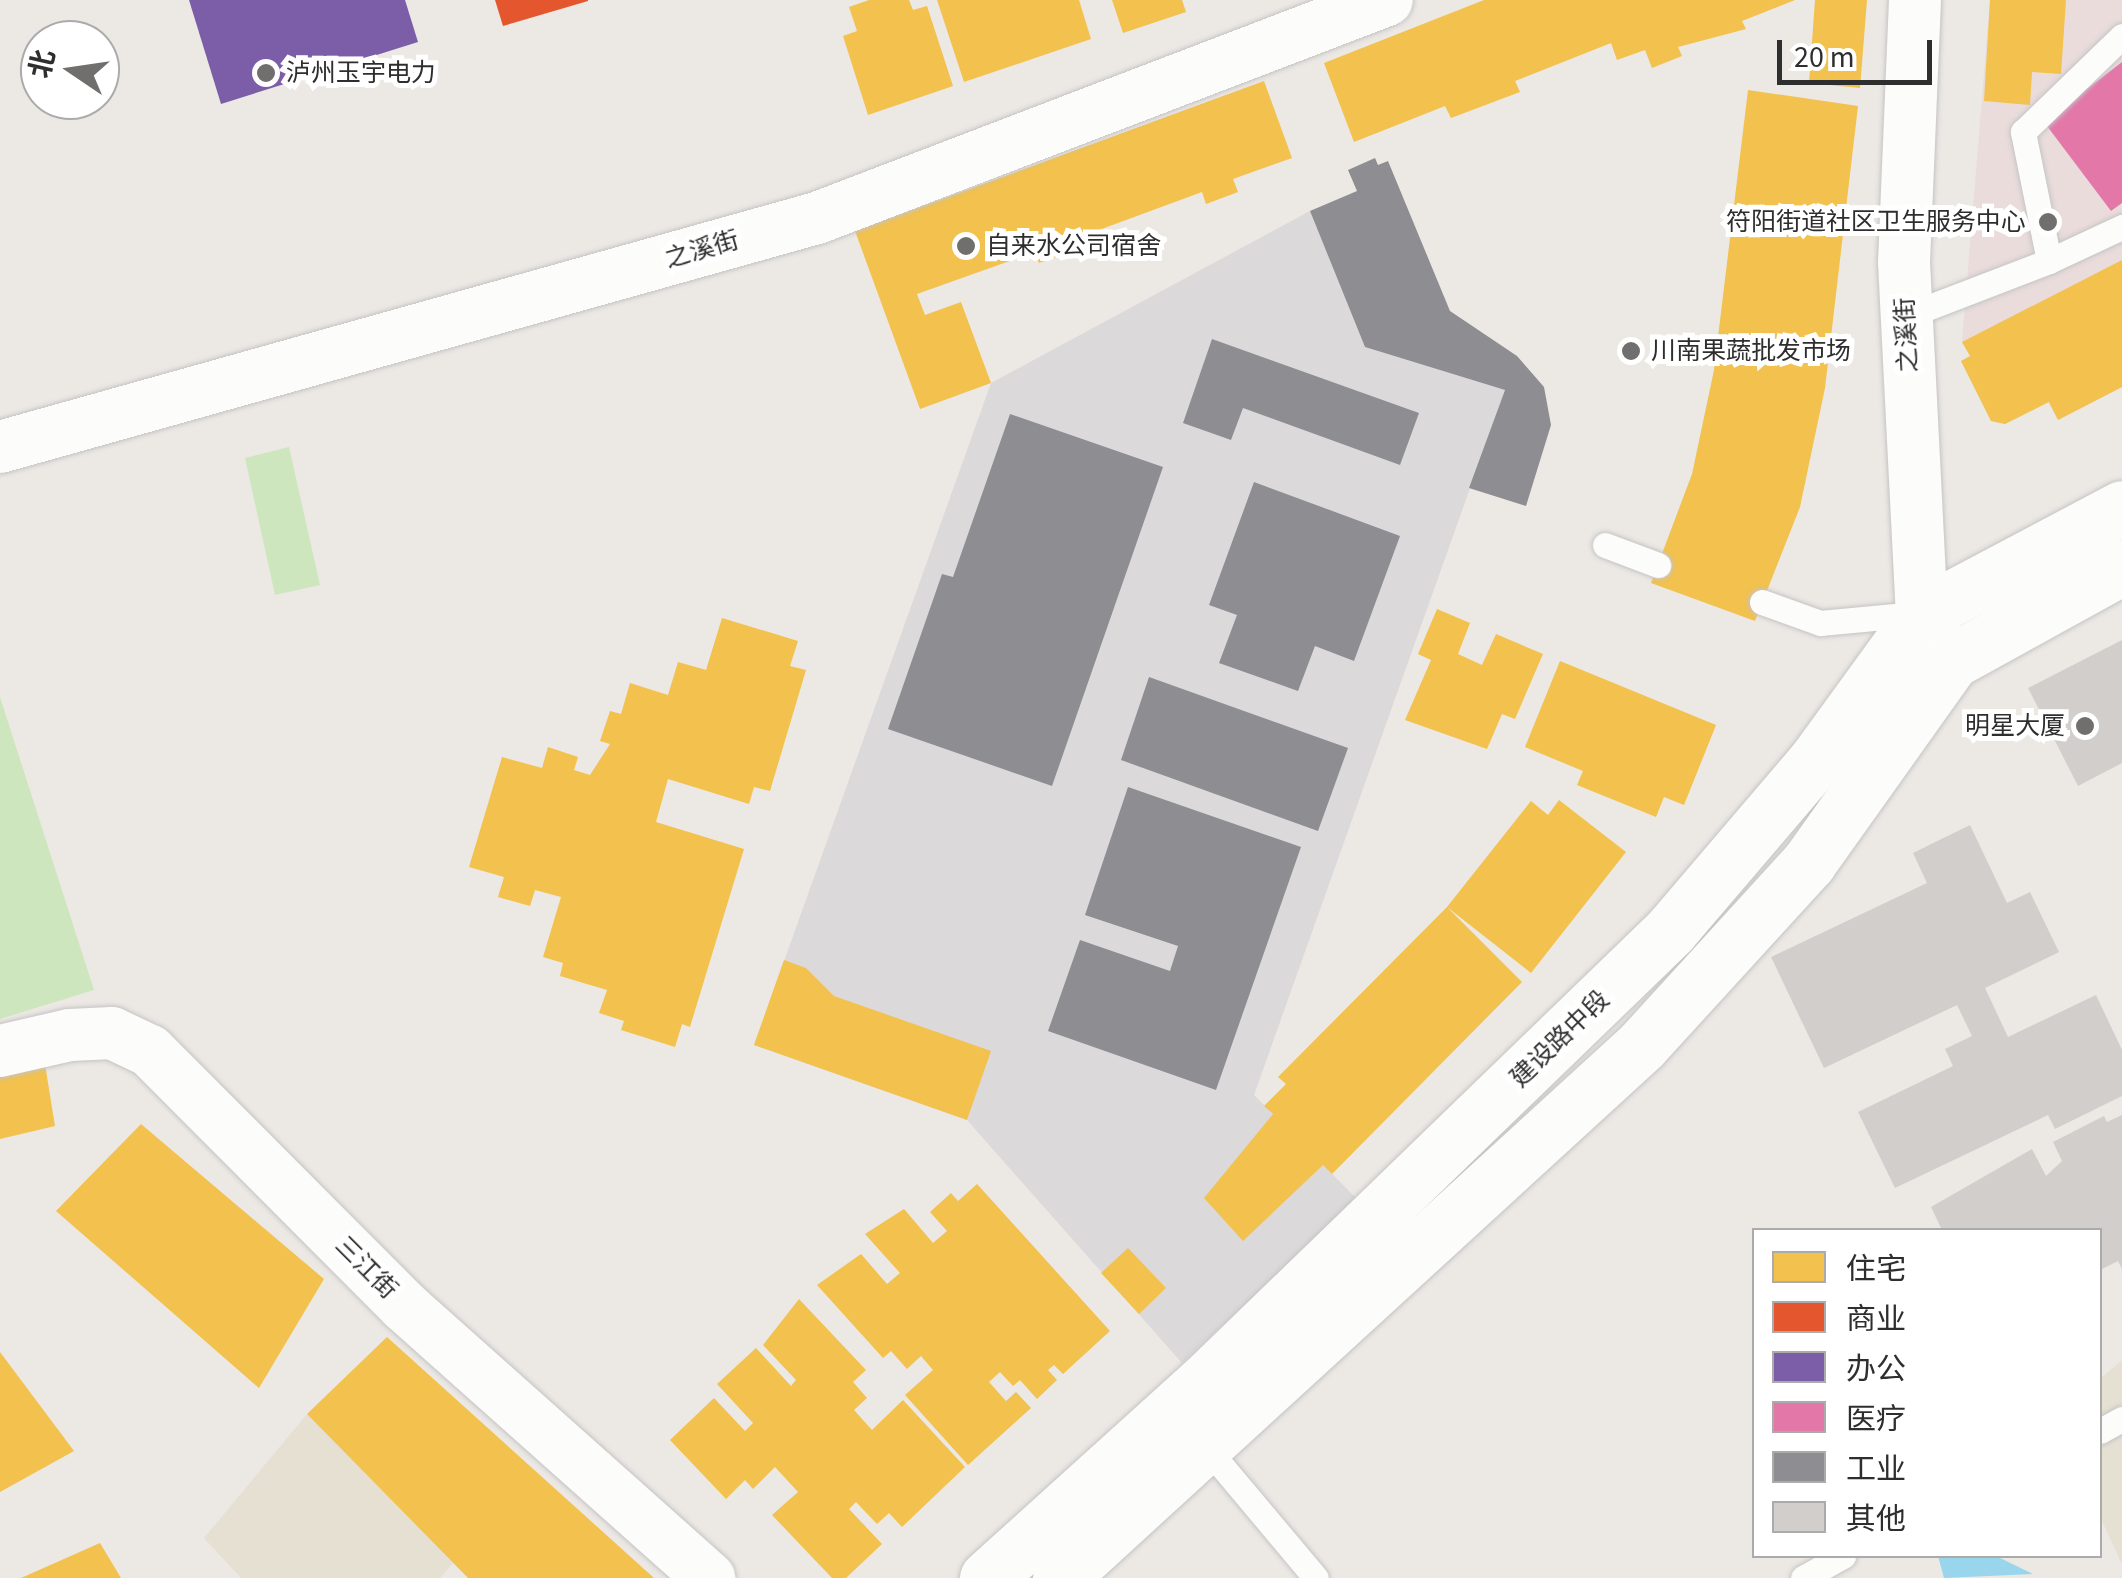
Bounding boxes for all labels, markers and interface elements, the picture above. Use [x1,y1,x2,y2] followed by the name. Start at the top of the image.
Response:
[20,20,120,120] north arrow
[1782,20,1937,82] scale bar
[1794,36,1855,79] text: 20 m
[20,46,65,82] text: 北
[286,58,436,88] place label: 泸州玉宇电力
[255,62,277,84] marker: 泸州玉宇电力
[1726,207,2026,237] place label: 符阳街道社区卫生服务中心
[2035,209,2061,235] marker: 符阳街道社区卫生服务中心
[662,225,742,275] street label: 之溪街
[986,231,1161,261] place label: 自来水公司宿舍
[955,235,977,257] marker: 自来水公司宿舍
[1890,297,1924,373] street label: 之溪街
[1651,336,1851,366] place label: 川南果蔬批发市场
[1620,340,1642,362] marker: 川南果蔬批发市场
[1965,711,2065,741] place label: 明星大厦
[2074,715,2096,737] marker: 明星大厦
[1505,985,1615,1093] street label: 建设路中段
[1752,1228,2102,1558] legend
[329,1231,403,1305] street label: 三江街
[1846,1248,1906,1291] text: 住宅
[1846,1298,1906,1341] text: 商业
[1846,1348,1906,1391] text: 办公
[1846,1398,1906,1441] text: 医疗
[1846,1448,1906,1491] text: 工业
[1846,1498,1906,1541] text: 其他

